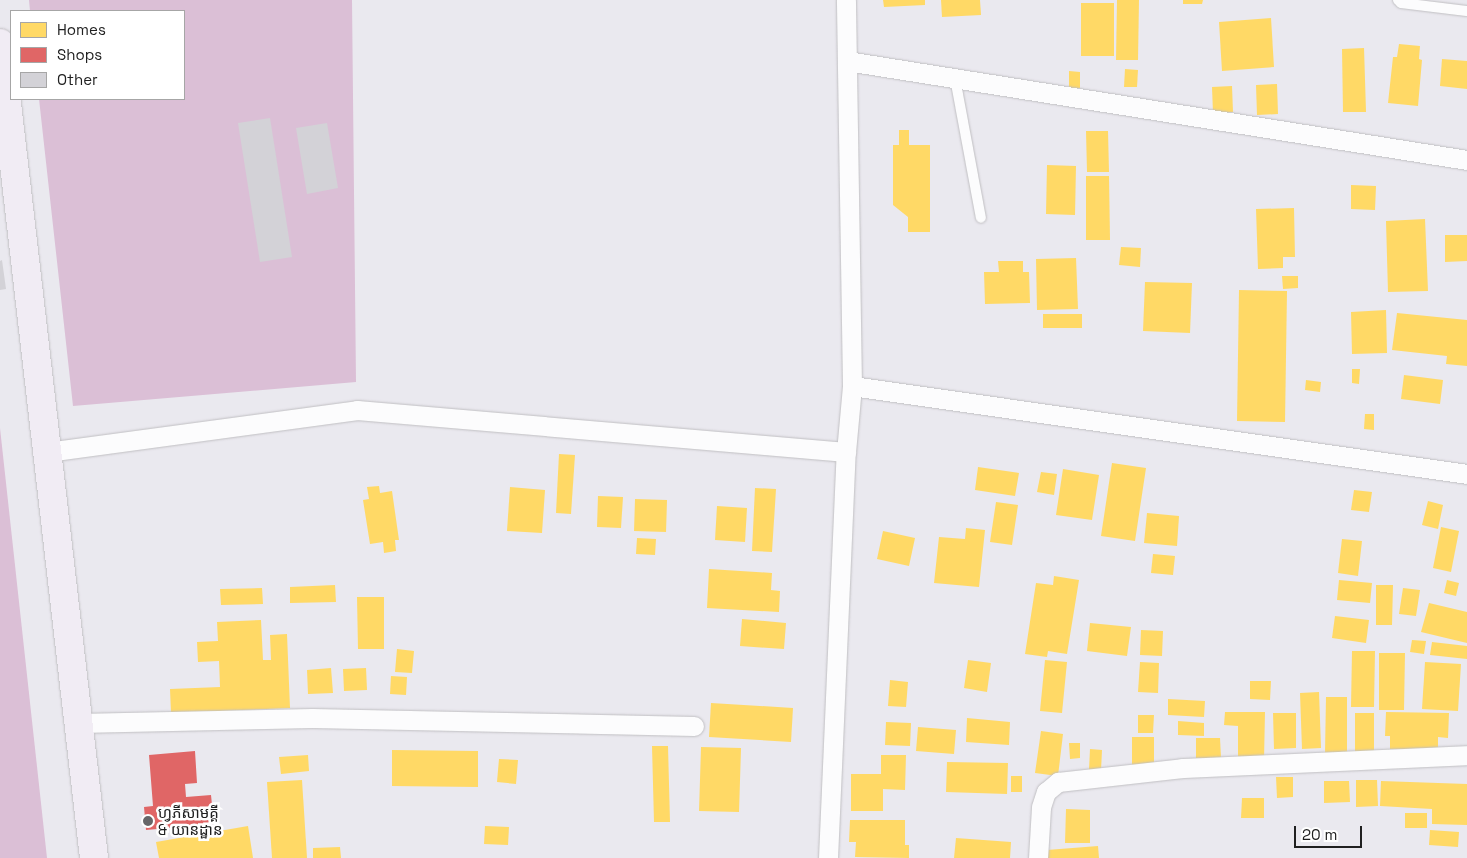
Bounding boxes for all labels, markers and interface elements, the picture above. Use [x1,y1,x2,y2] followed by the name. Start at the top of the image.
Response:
[10,10,185,100] legend
[57,20,106,39] text: Homes
[57,45,102,64] text: Shops
[57,70,98,89] text: Other
[158,803,222,838] place label: ហ្វភីសាមគ្គី & យានដ្ឋាន
[142,815,154,827] marker: ហ្វភីសាមគ្គី & យានដ្ឋាន
[1297,816,1364,848] scale bar
[1302,825,1337,844] text: 20 m

